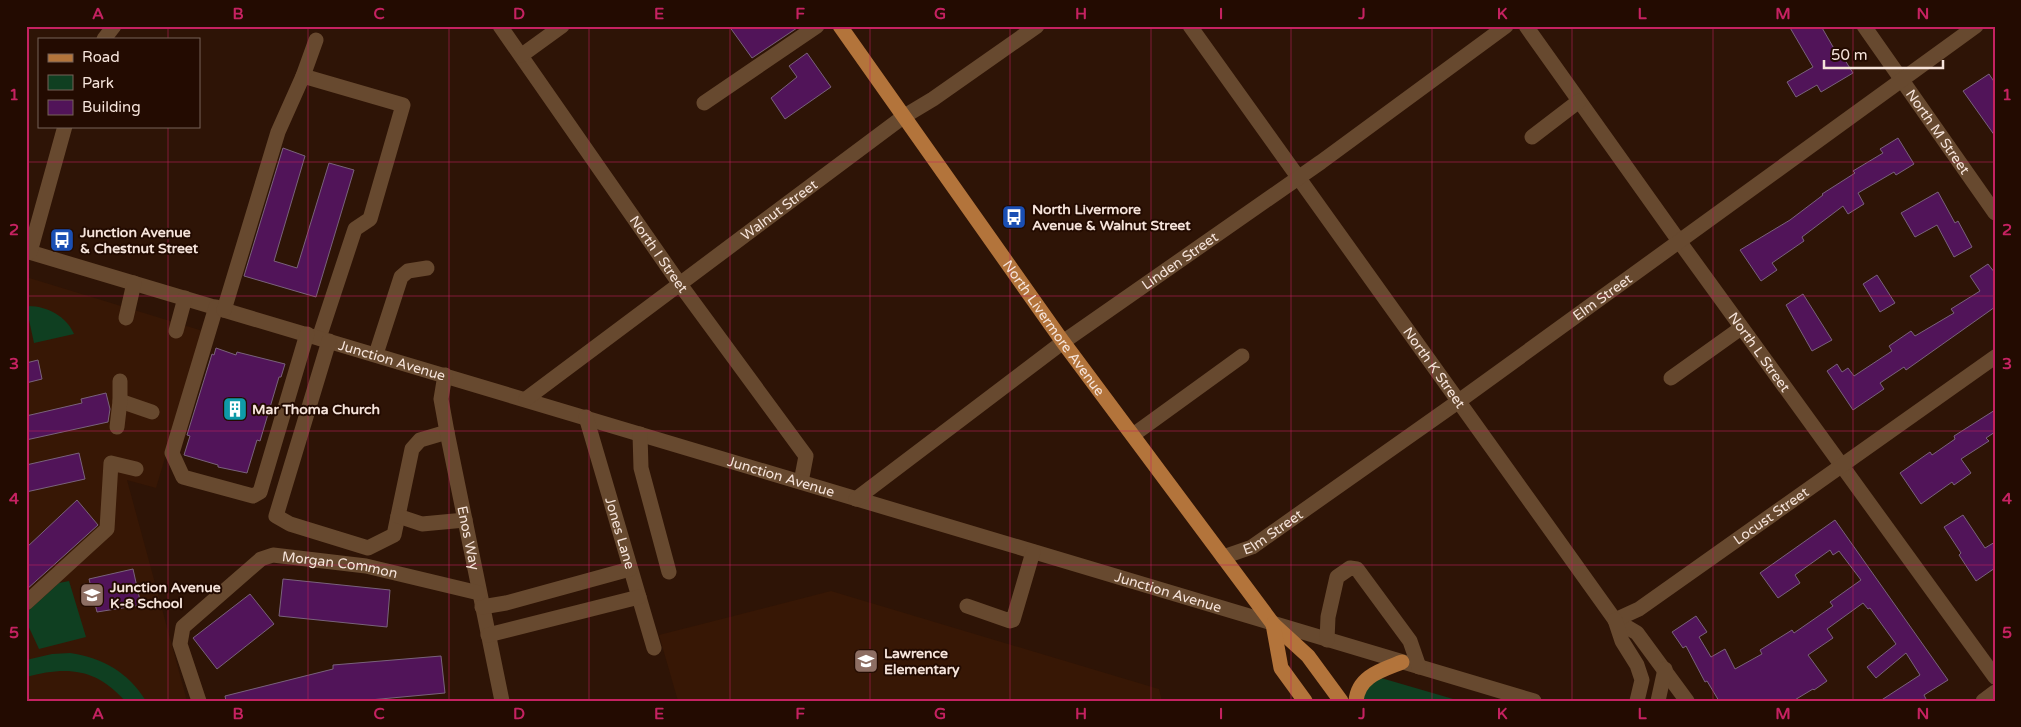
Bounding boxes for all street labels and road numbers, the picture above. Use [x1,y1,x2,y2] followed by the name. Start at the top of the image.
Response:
[1902,86,1974,178] street label: North M Street
[738,176,821,244] street label: Walnut Street
[626,213,692,297] street label: North I Street
[1138,228,1222,294] street label: Linden Street
[999,257,1108,399] street label: North Livermore Avenue
[1570,270,1636,325] street label: Elm Street
[1725,309,1794,396] street label: North L Street
[1399,324,1469,412] street label: North K Street
[336,337,447,385] street label: Junction Avenue
[725,453,837,501] street label: Junction Avenue
[1730,483,1813,549] street label: Locust Street
[601,495,638,571] street label: Jones Lane
[453,504,483,572] street label: Enos Way
[1241,506,1307,559] street label: Elm Street
[281,548,399,582] street label: Morgan Common
[1113,568,1224,616] street label: Junction Avenue

